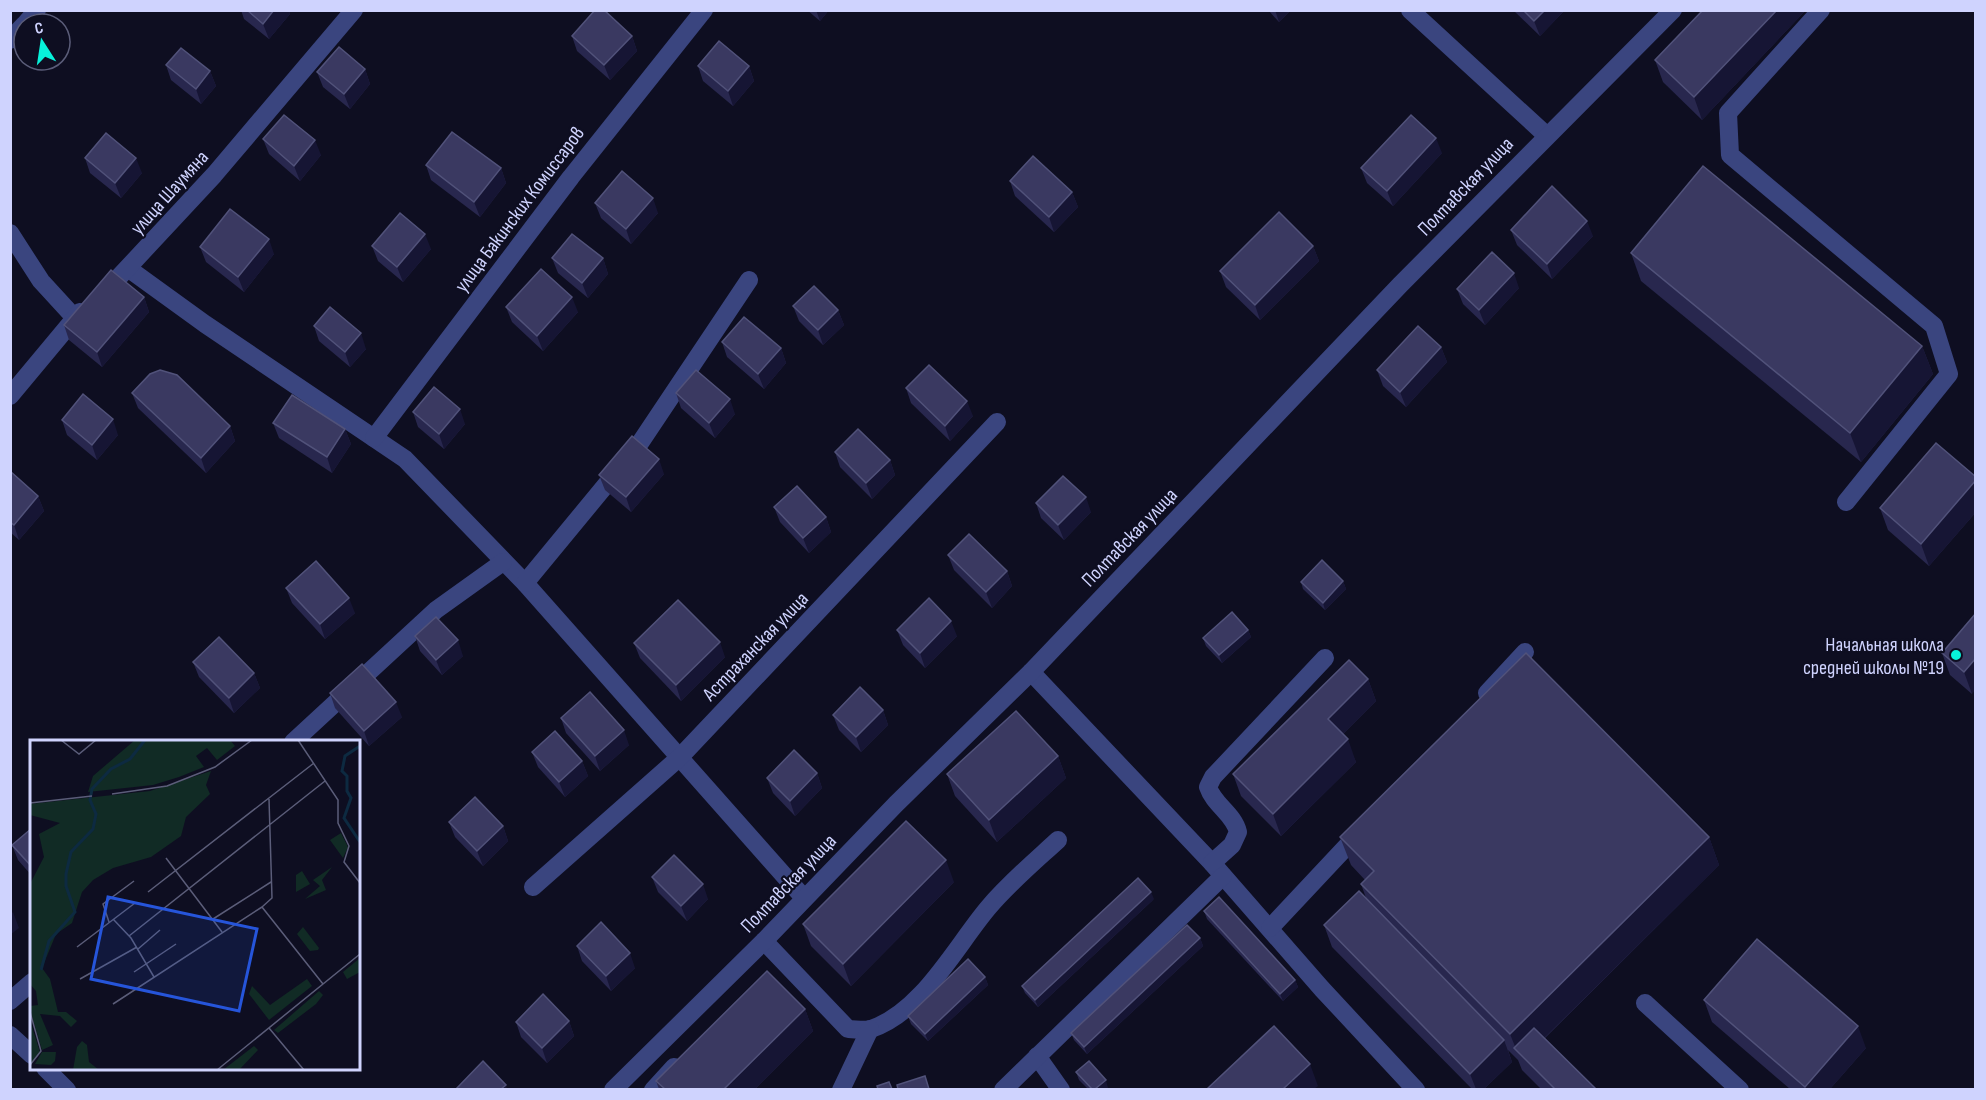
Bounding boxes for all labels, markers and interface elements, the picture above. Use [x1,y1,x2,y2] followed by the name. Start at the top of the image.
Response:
[12,12,72,72] north arrow
[33,19,45,39] text: С
[450,122,590,297] street label: улица Бакинских Комиссаров
[1413,132,1519,241] street label: Полтавская улица
[126,146,214,240] street label: улица Шаумяна
[1077,483,1183,592] street label: Полтавская улица
[697,587,814,707] street label: Астраханская улица
[1803,633,1944,680] place label: Начальная школа средней школы №19
[1949,648,1963,662] marker: Начальная школа средней школы №19
[30,740,360,1070] inset map
[736,829,842,938] street label: Полтавская улица

